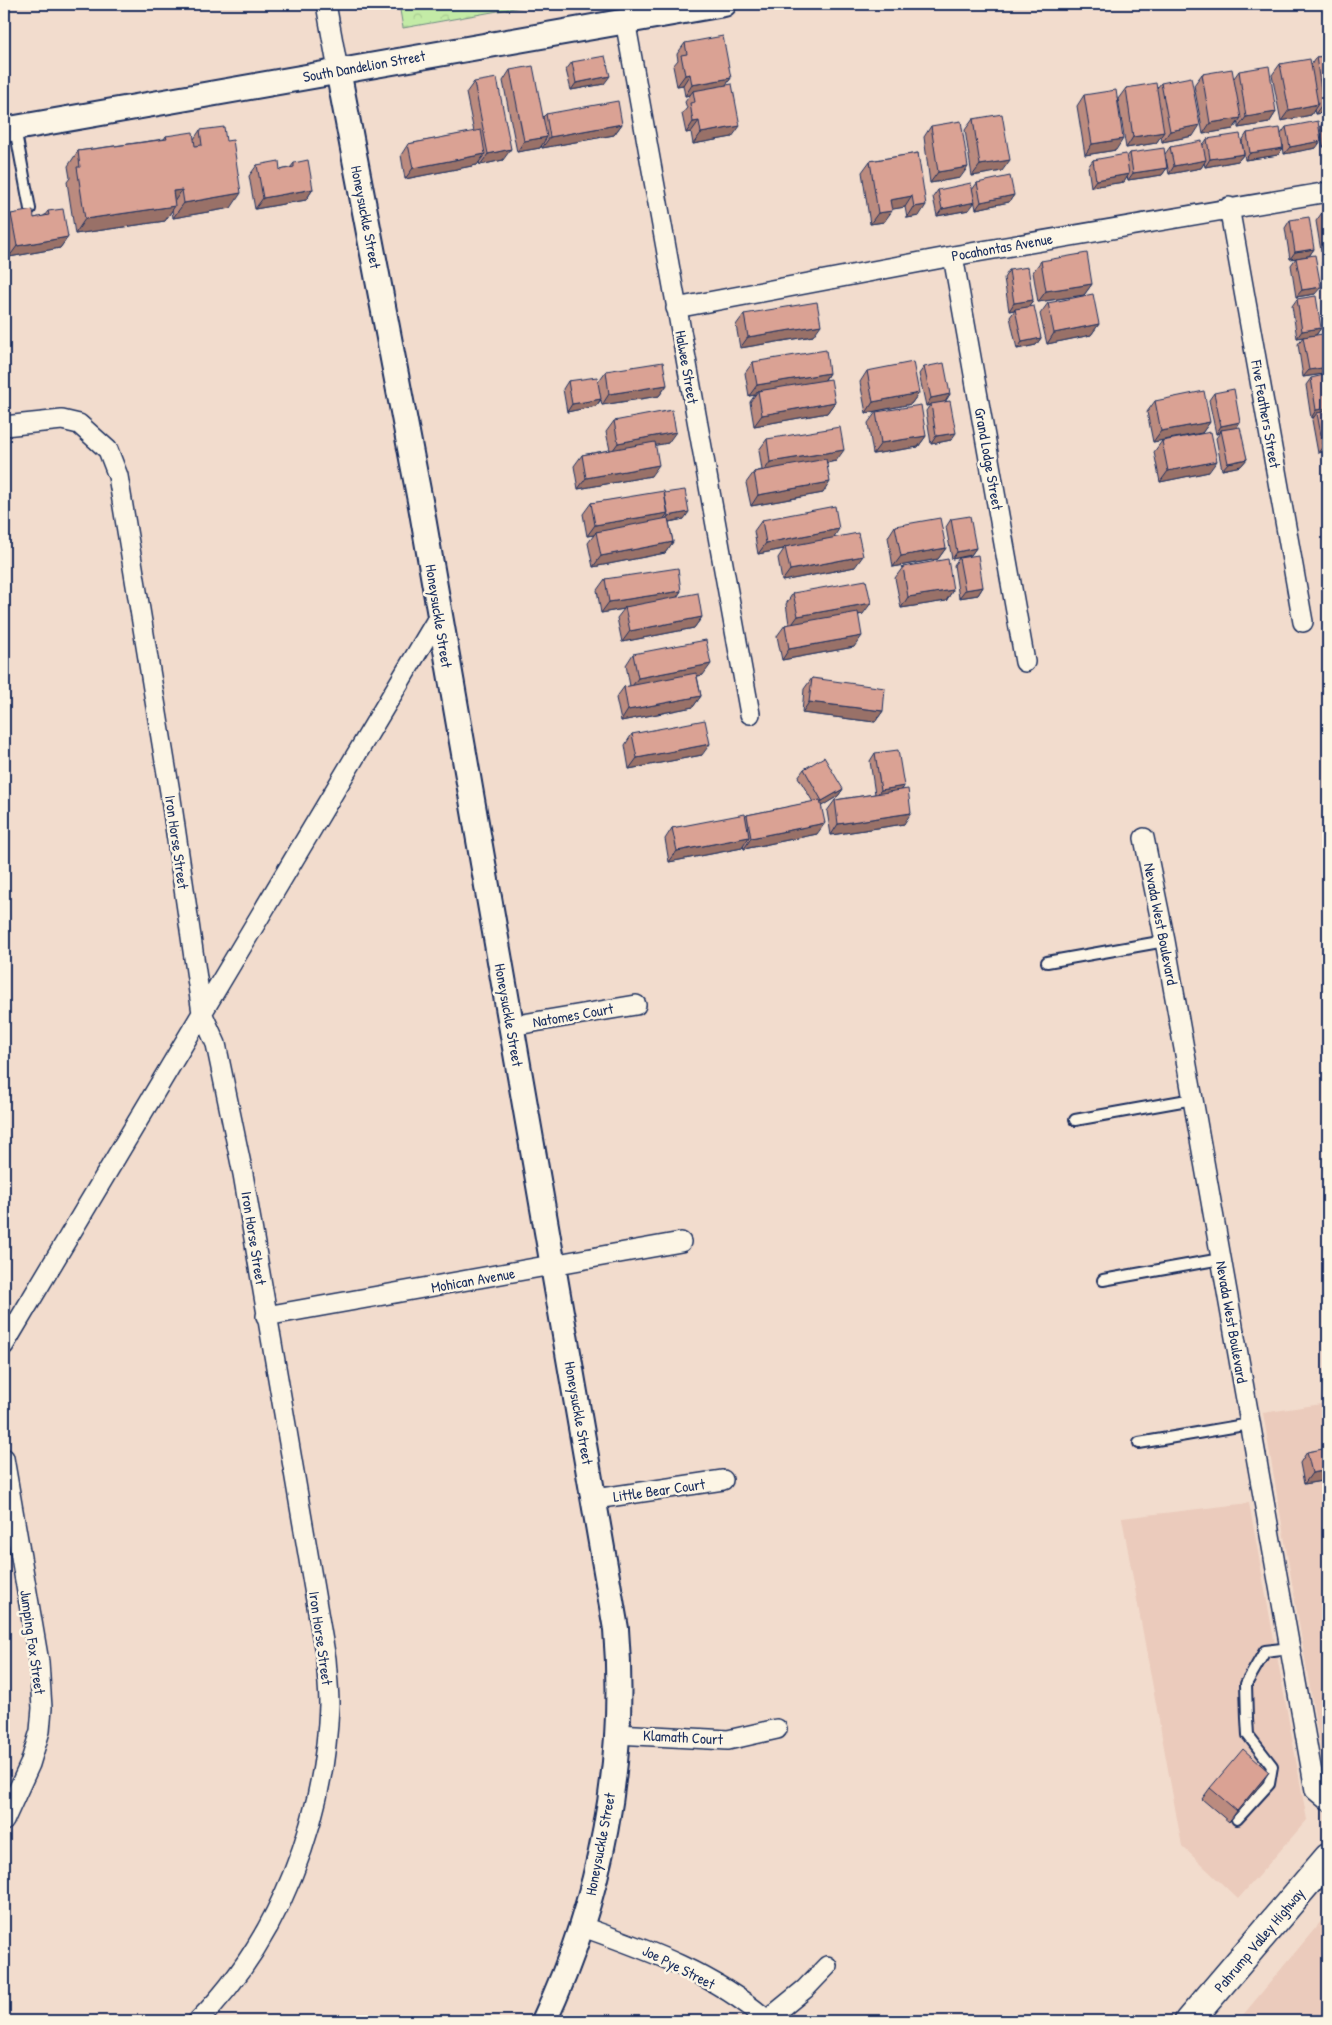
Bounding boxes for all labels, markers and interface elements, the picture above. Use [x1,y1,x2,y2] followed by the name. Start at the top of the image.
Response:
[301,45,428,87] street label: South Dandelion Street
[346,164,386,271] street label: Honeysuckle Street
[950,228,1054,266] street label: Pocahontas Avenue
[670,329,704,406] street label: Halwee Street
[1246,357,1286,470] street label: Five Feathers Street
[970,406,1008,513] street label: Grand Lodge Street
[420,563,458,670] street label: Honeysuckle Street
[160,794,194,891] street label: Iron Horse Street
[1139,861,1183,987] street label: Nevada West Boulevard
[490,962,529,1069] street label: Honeysuckle Street
[531,997,616,1032] street label: Natomes Court
[236,1190,272,1287] street label: Iron Horse Street
[1211,1259,1253,1385] street label: Nevada West Boulevard
[430,1262,517,1298] street label: Mohican Avenue
[560,1360,599,1467] street label: Honeysuckle Street
[612,1473,707,1507] street label: Little Bear Court
[15,1588,51,1696] street label: Jumping Fox Street
[304,1590,338,1687] street label: Iron Horse Street
[643,1724,724,1750] street label: Klamath Court
[580,1790,620,1897] street label: Honeysuckle Street
[1209,1883,1309,1997] street label: Pahrump Valley Highway
[639,1940,720,1995] street label: Joe Pye Street

